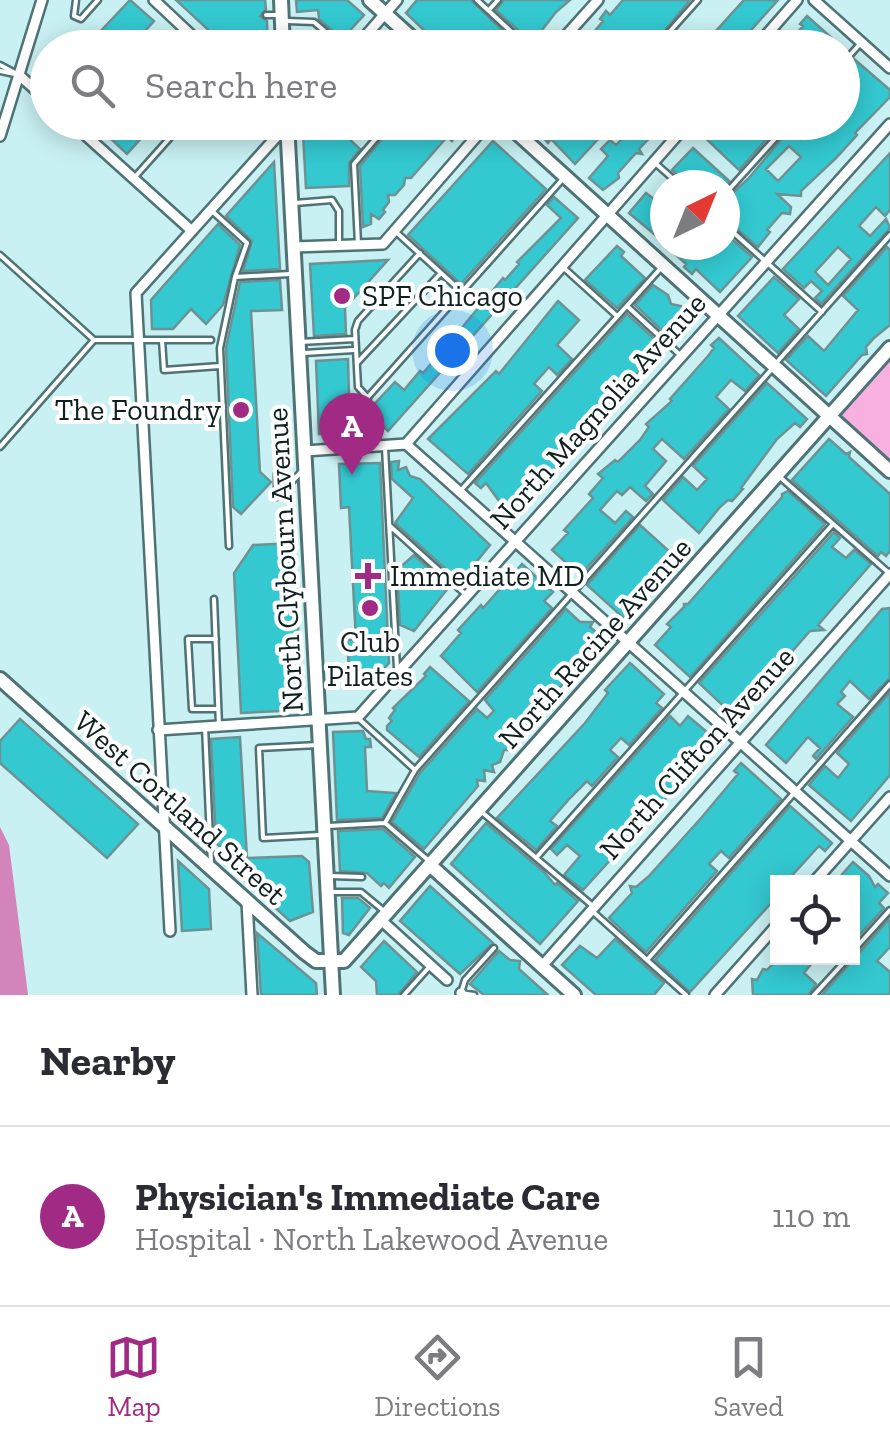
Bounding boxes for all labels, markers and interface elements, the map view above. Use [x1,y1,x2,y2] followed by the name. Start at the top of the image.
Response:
[30,30,860,140] search box
[65,58,120,113] icon: search
[145,62,337,108] text: Search here
[650,170,740,260] north arrow
[362,278,523,314] place label: SPF Chicago
[331,285,353,307] marker: SPF Chicago
[482,285,714,537] street label: North Magnolia Avenue
[427,325,478,376] your location
[55,392,222,428] place label: The Foundry
[320,392,384,475] pin: A
[230,399,252,421] marker: The Foundry
[259,407,311,713] street label: North Clybourn Avenue
[491,530,699,756] street label: North Racine Avenue
[390,558,585,594] place label: Immediate MD
[355,563,381,589] marker: Immediate MD
[359,597,381,619] marker: Club Pilates
[327,624,413,694] place label: Club Pilates
[592,639,802,867] street label: North Clifton Avenue
[67,704,293,912] street label: West Cortland Street
[770,875,860,965] map controls
[770,875,860,965] button: locate
[40,1035,176,1086] text: Nearby
[135,1174,600,1220] text: Physician's Immediate Care
[62,1197,83,1235] text: A
[772,1197,850,1235] text: 110 m
[135,1220,608,1258] text: Hospital · North Lakewood Avenue
[106,1330,161,1423] tab: Map
[374,1330,501,1423] tab: Directions
[713,1330,784,1423] tab: Saved

